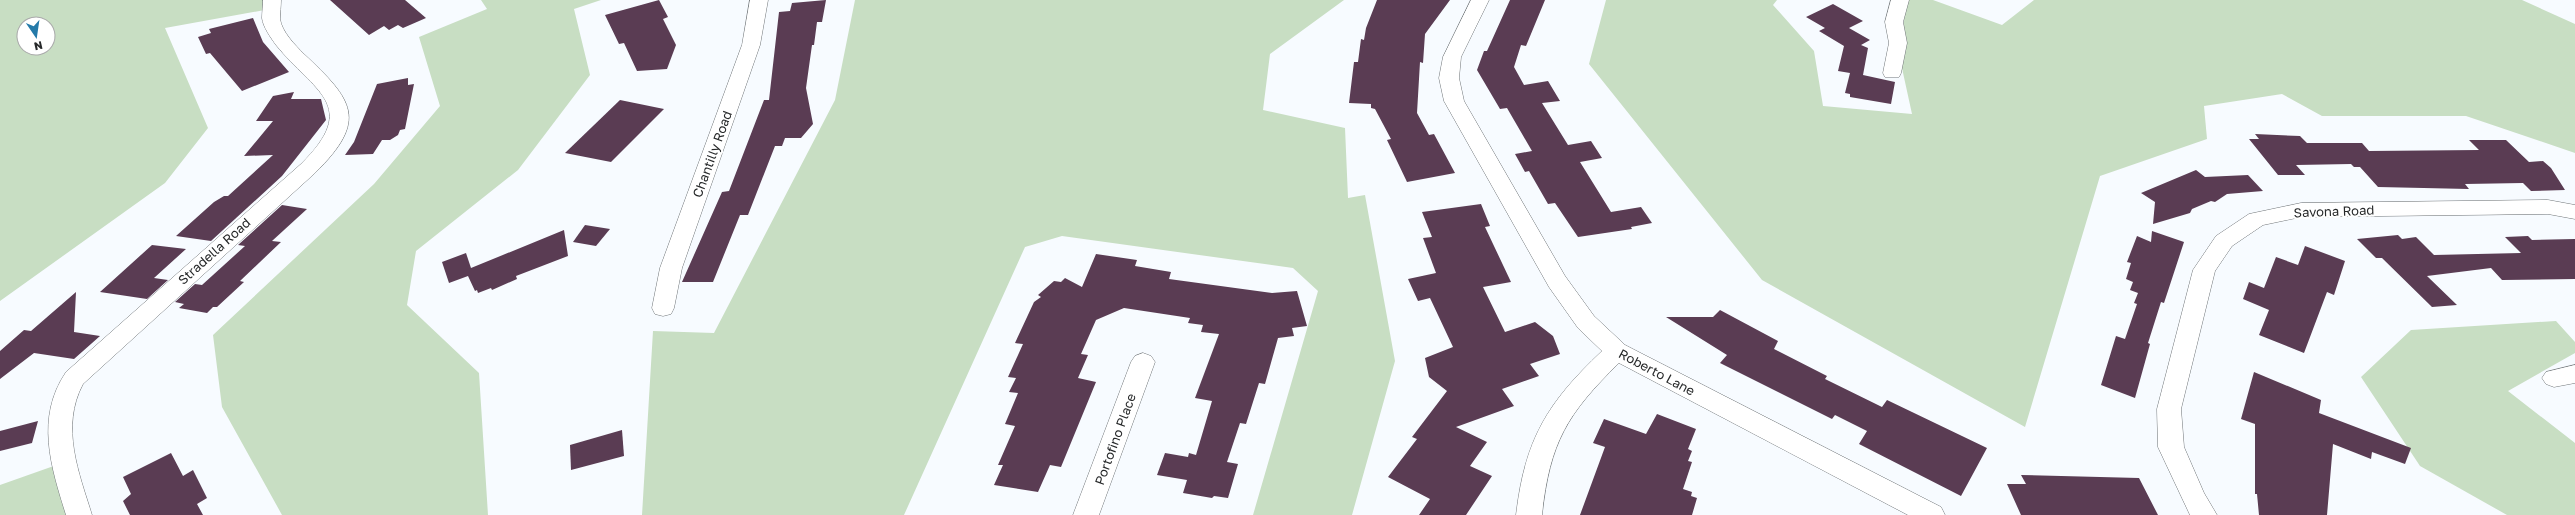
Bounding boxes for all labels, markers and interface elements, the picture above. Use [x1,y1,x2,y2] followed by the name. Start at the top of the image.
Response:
[16,16,56,56] north arrow
[33,39,44,54] text: N
[689,108,735,200] street label: Chantilly Road
[2293,202,2375,220] street label: Savona Road
[175,214,253,288] street label: Stradella Road
[1616,345,1698,399] street label: Roberto Lane
[1091,391,1139,487] street label: Portofino Place

